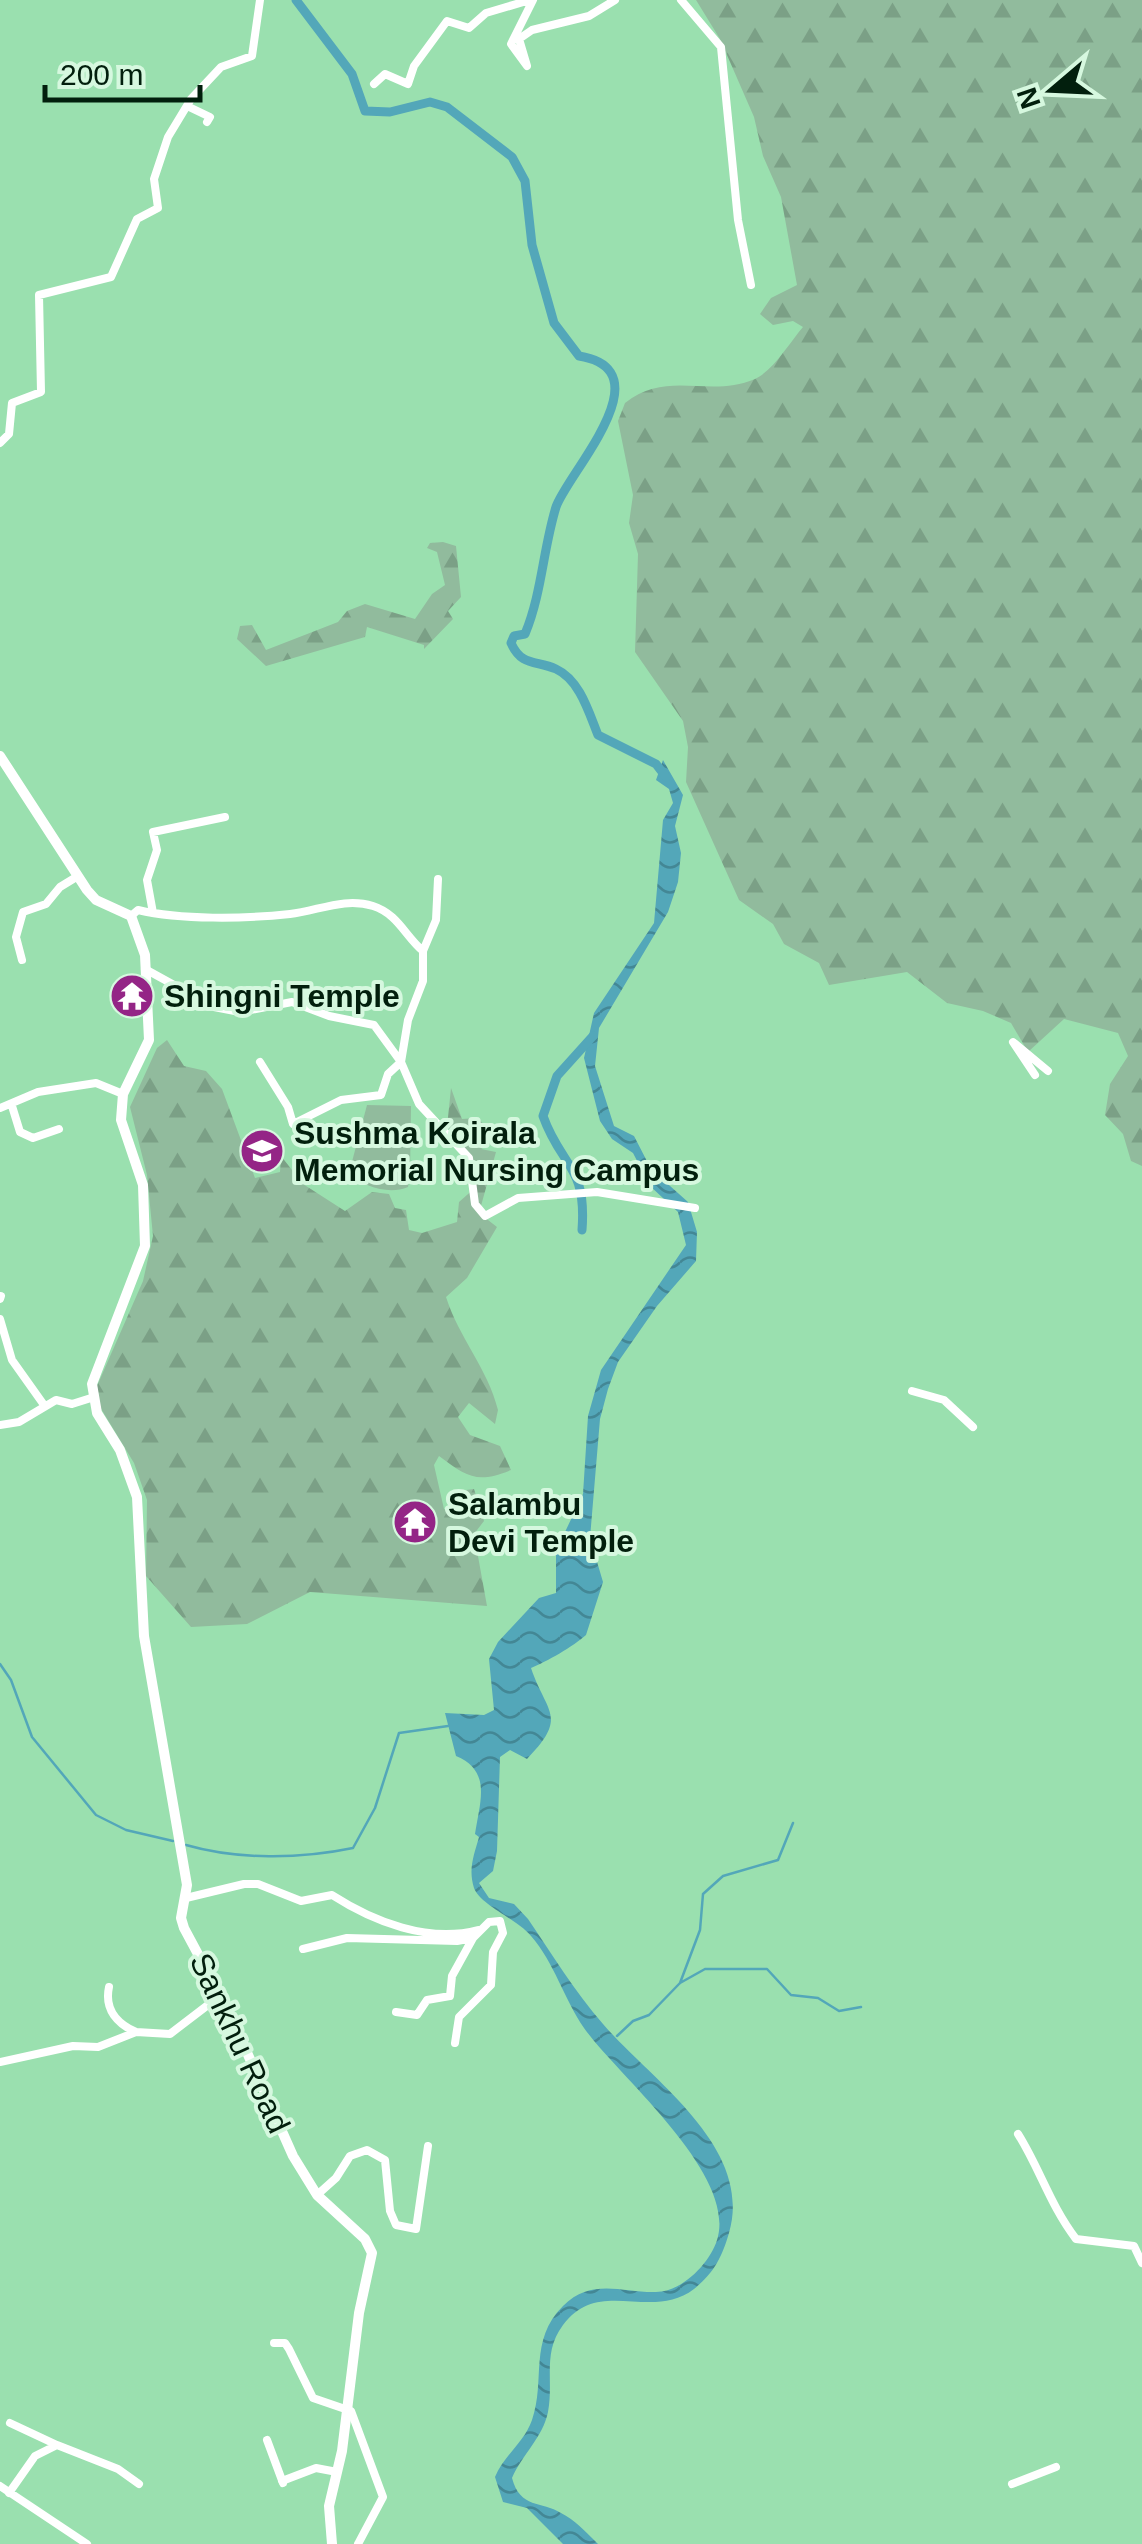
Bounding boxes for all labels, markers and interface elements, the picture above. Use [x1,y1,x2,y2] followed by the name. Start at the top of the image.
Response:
[45,40,200,102] scale bar
[1002,40,1102,140] north arrow
[60,58,143,91] text: 200 m
[1011,83,1047,113] text: N
[109,973,155,1019] temple icon: Shingni Temple
[164,978,400,1014] place label: Shingni Temple
[294,1115,699,1188] place label: Sushma Koirala Memorial Nursing Campus
[239,1128,285,1174] school or university icon: Sushma Koirala Memorial Nursing Campus
[448,1486,634,1559] place label: Salambu Devi Temple
[392,1499,438,1545] temple icon: Salambu Devi Temple
[183,1948,297,2138] street label: Sankhu Road

